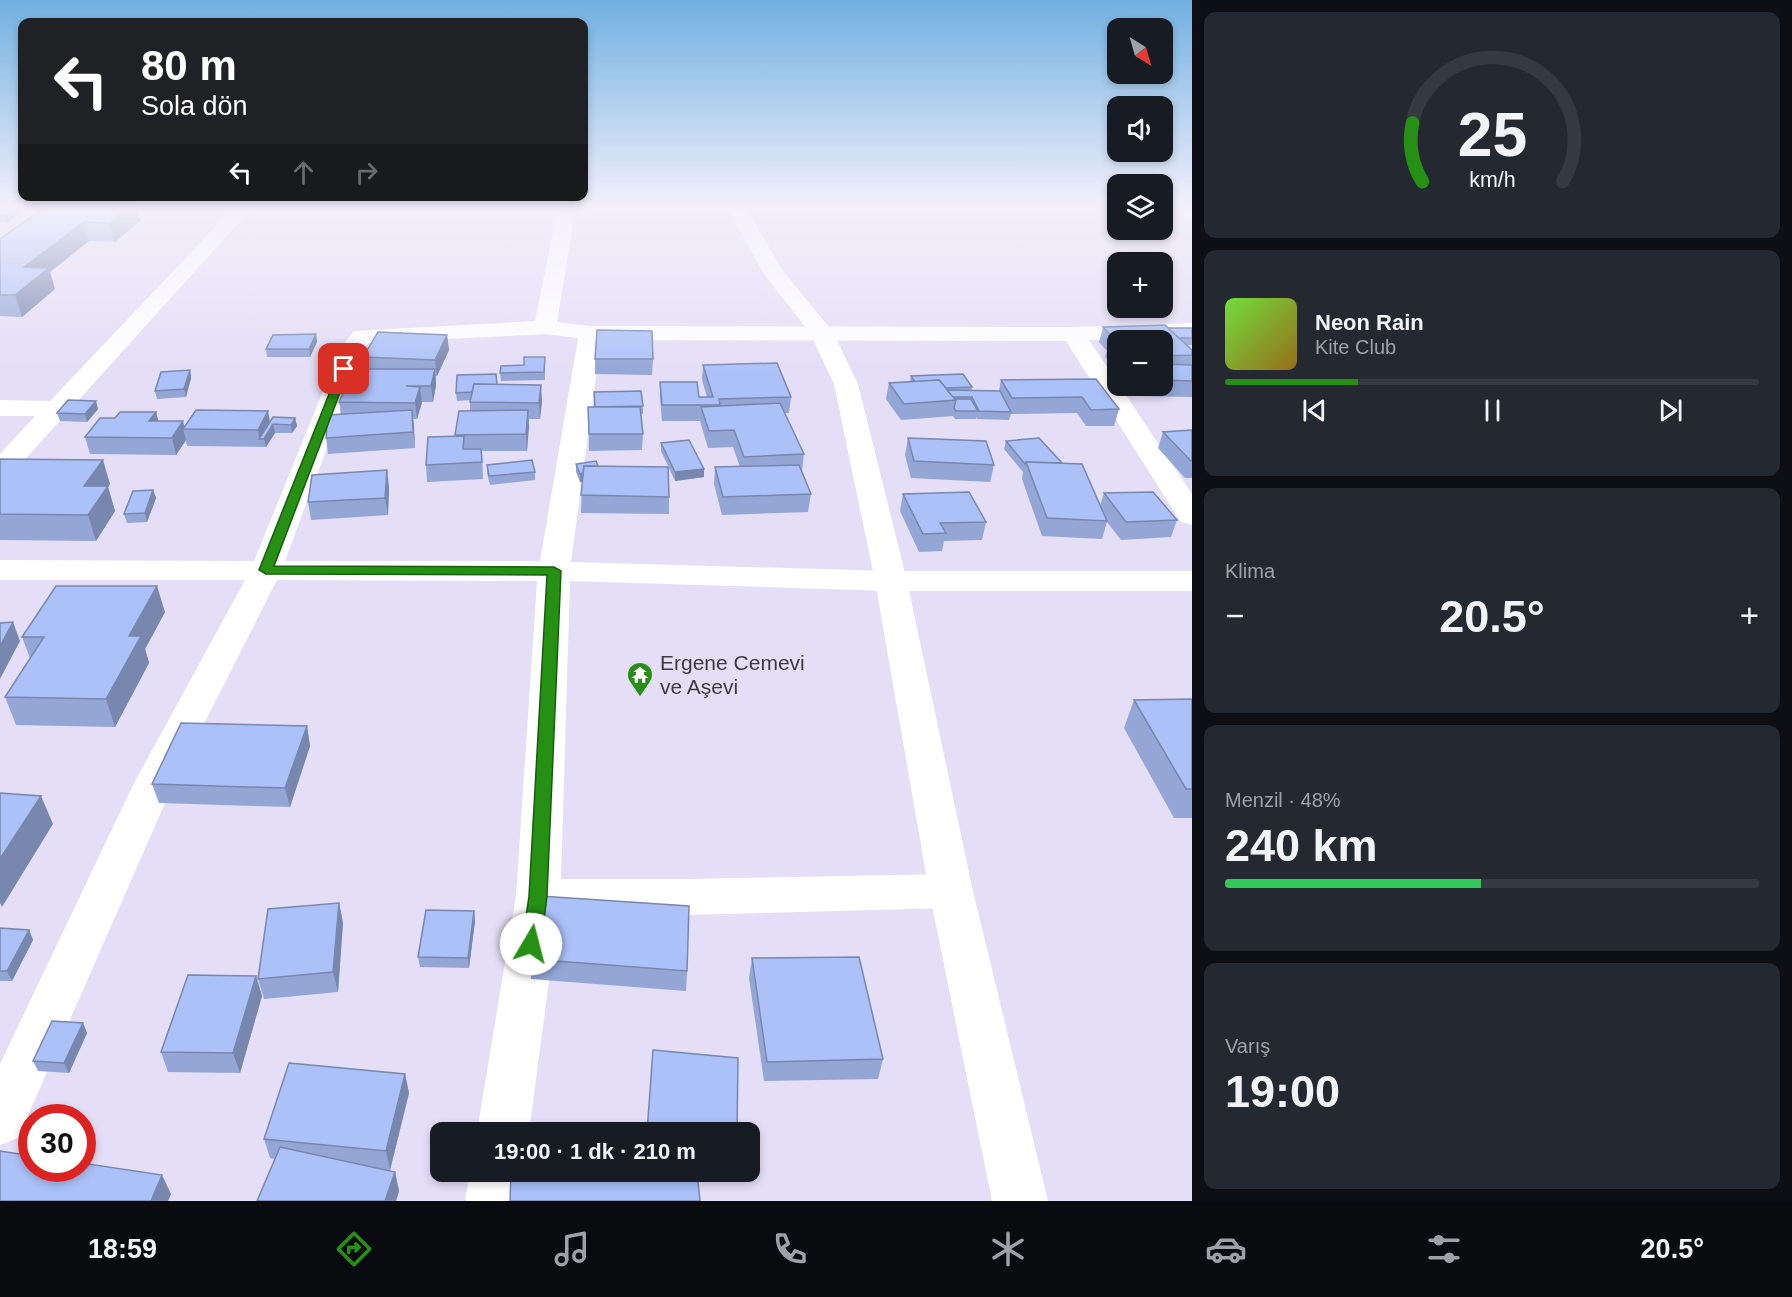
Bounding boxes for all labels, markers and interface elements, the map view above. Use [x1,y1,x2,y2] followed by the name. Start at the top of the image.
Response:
[1107,18,1173,84] north arrow
[1107,18,1173,396] map controls
[42,42,120,120] icon: left
[141,42,237,89] text: 80 m
[141,91,248,121] text: Sola dön
[1107,96,1173,162] button: sound
[1457,100,1527,169] text: 25
[224,156,257,189] icon: left
[287,156,320,189] icon: ahead
[350,156,383,189] icon: right
[1469,168,1515,192] text: km/h
[1107,174,1173,240] button: layers
[1107,252,1173,318] button: +
[1315,310,1424,335] text: Neon Rain
[1107,330,1173,396] button: −
[1315,336,1396,358] text: Kite Club
[318,343,369,394] pin
[327,352,360,385] icon: arrive
[1298,394,1331,427] icon: previous
[1476,394,1509,427] icon: pause
[1654,394,1687,427] icon: next
[1225,560,1275,582] text: Klima
[1439,591,1545,642] text: 20.5°
[1225,597,1244,634] text: −
[1740,597,1759,634] text: +
[660,651,805,698] place label: Ergene Cemevi ve Aşevi
[625,660,655,698] temple icon: Ergene Cemevi ve Aşevi
[1225,789,1341,811] text: Menzil · 48%
[1225,820,1378,871] text: 240 km
[499,912,563,976] position arrow
[1225,1035,1270,1057] text: Varış
[1225,1066,1340,1117] text: 19:00
[18,1104,96,1182] speed limit sign: 30
[494,1139,696,1164] text: 19:00 · 1 dk · 210 m
[333,1228,375,1270] icon: directions
[551,1228,593,1270] icon: music
[769,1228,811,1270] icon: phone
[987,1228,1029,1270] icon: climate
[1205,1228,1247,1270] icon: car
[1423,1228,1465,1270] icon: filters
[88,1234,157,1264] text: 18:59
[1641,1234,1704,1264] text: 20.5°

